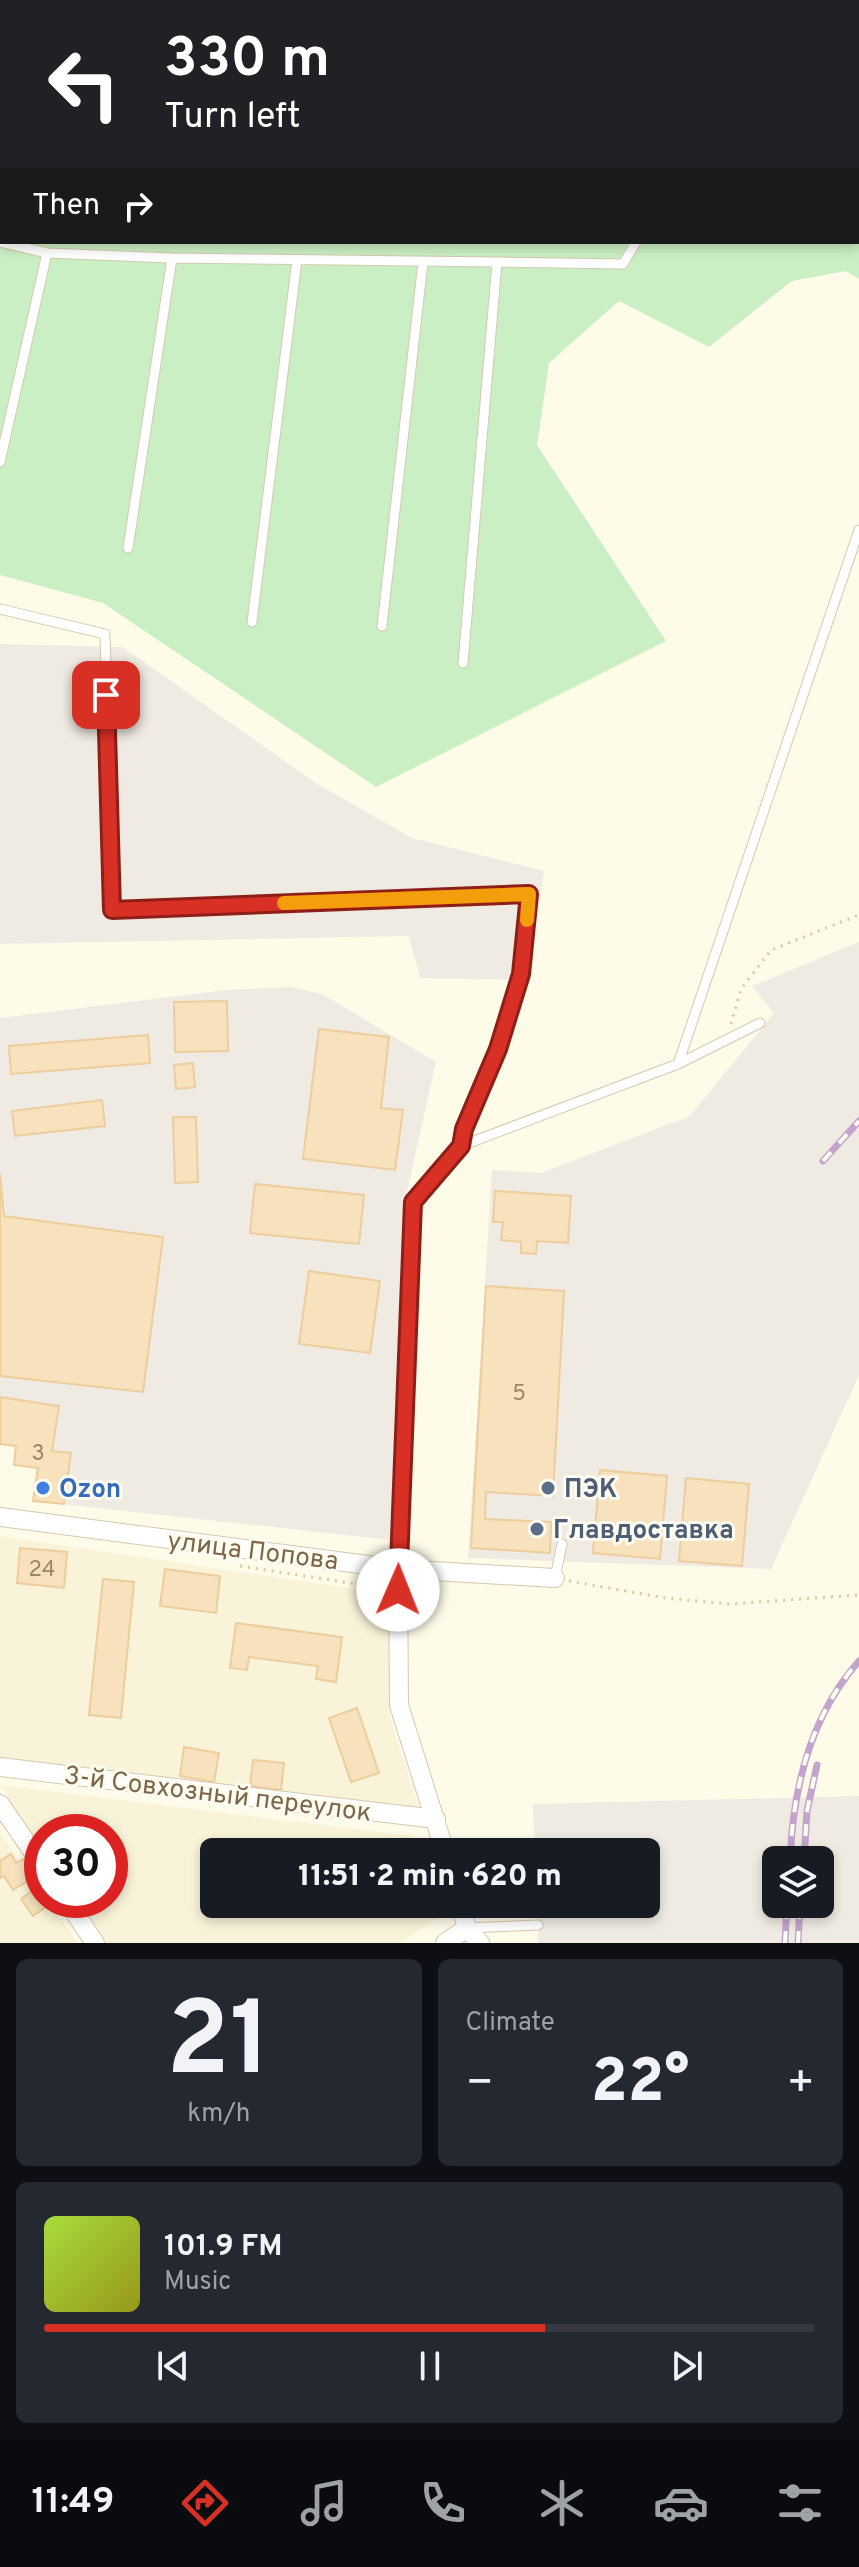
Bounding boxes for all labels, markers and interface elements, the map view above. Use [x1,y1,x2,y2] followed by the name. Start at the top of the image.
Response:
[164,26,330,96] text: 330 m
[32,32,136,136] icon: left
[164,95,301,141] text: Turn left
[116,184,160,228] icon: right
[32,188,100,225] text: Then
[72,661,140,729] pin
[84,673,128,717] icon: arrive
[512,1381,526,1408] house number: 5
[31,1441,45,1468] house number: 3
[59,1474,121,1507] place label: Ozon
[564,1474,617,1507] place label: ПЭК
[34,1479,52,1497] marker: Ozon
[539,1479,557,1497] marker: ПЭК
[553,1515,734,1548] place label: Главдоставка
[528,1520,546,1538] marker: Главдоставка
[165,1526,340,1579] street label: улица Попова
[356,1548,440,1632] position arrow
[29,1557,55,1584] house number: 24
[62,1760,373,1831] street label: 3-й Совхозный переулок
[24,1814,128,1918] speed limit sign: 30
[762,1846,834,1918] map controls
[762,1846,834,1918] button: layers
[298,1859,562,1896] text: 11:51 · 2 min · 620 m
[166,1980,271,2112] text: 21
[466,2007,555,2040] text: Climate
[591,2047,689,2123] text: 22°
[466,2057,494,2113] text: −
[787,2057,815,2113] text: +
[187,2098,250,2131] text: km/h
[164,2229,283,2266] text: 101.9 FM
[164,2266,231,2299] text: Music
[151,2344,195,2388] icon: previous
[408,2344,452,2388] icon: pause
[665,2344,709,2388] icon: next
[177,2475,233,2531] icon: directions
[296,2475,352,2531] icon: music
[415,2475,471,2531] icon: phone
[534,2475,590,2531] icon: climate
[653,2475,709,2531] icon: car
[772,2475,828,2531] icon: filters
[31,2480,114,2526] text: 11:49

